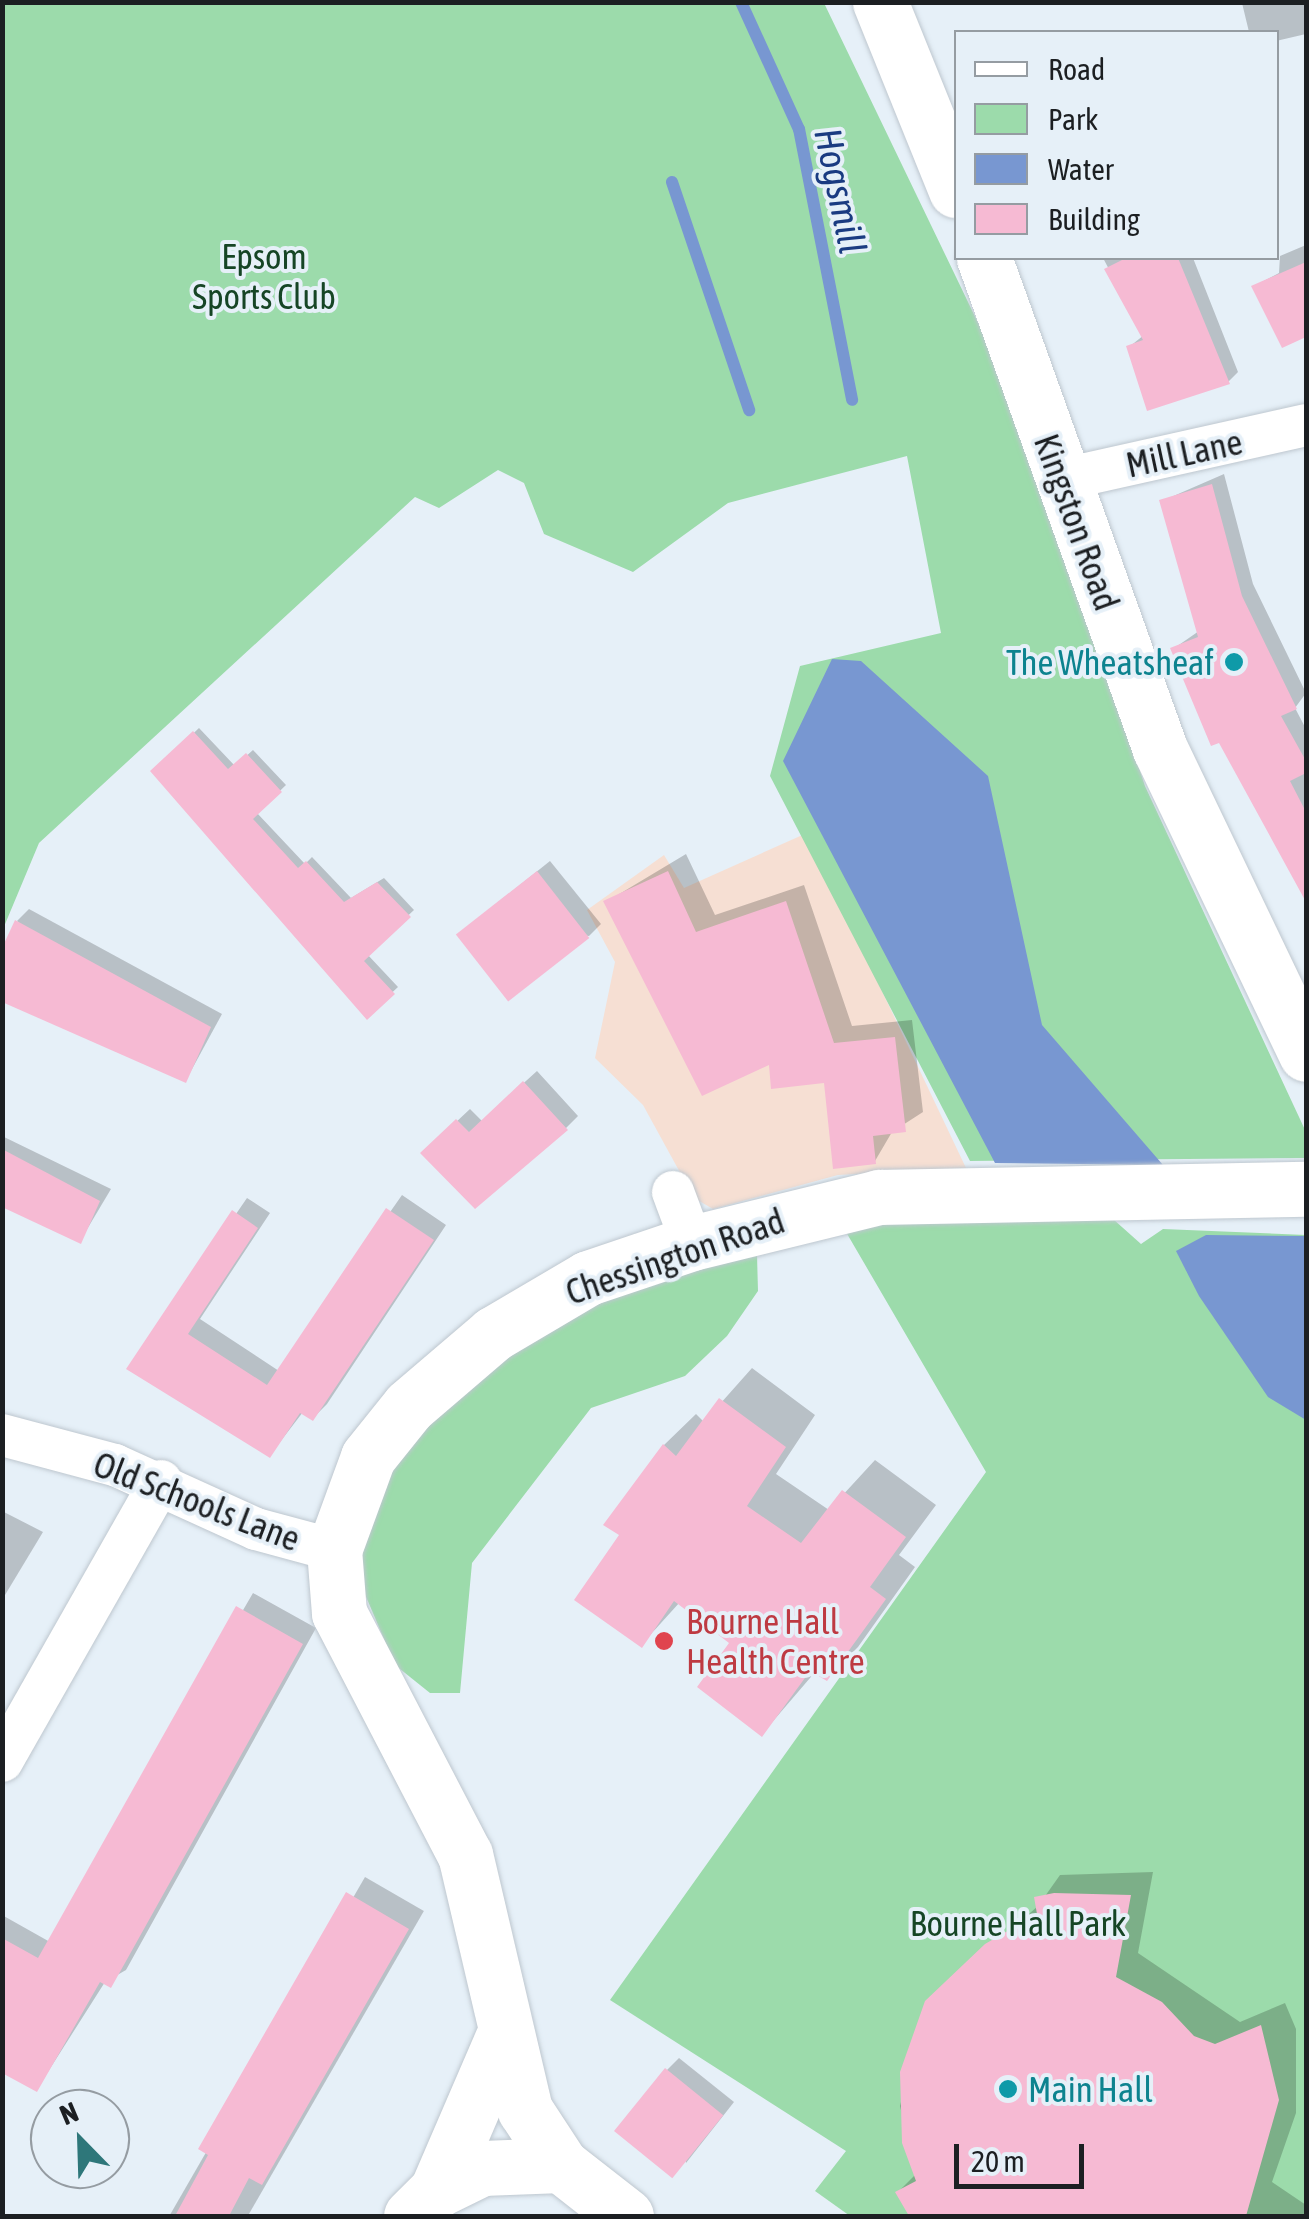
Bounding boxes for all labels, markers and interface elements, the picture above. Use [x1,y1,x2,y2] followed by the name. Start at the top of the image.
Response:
[954,30,1279,260] legend
[1048,52,1105,86] text: Road
[1048,102,1098,136] text: Park
[804,124,876,258] water label: Hogsmill
[1048,152,1114,186] text: Water
[1048,202,1140,236] text: Building
[192,235,336,317] park label: Epsom Sports Club
[1122,420,1246,486] street label: Mill Lane
[1026,428,1128,616] street label: Kingston Road
[1006,641,1214,683] place label: The Wheatsheaf
[1223,651,1245,673] marker: The Wheatsheaf
[560,1199,790,1313] street label: Chessington Road
[88,1442,306,1560] street label: Old Schools Lane
[686,1600,865,1682] place label: Bourne Hall Health Centre
[651,1628,677,1654] marker: Bourne Hall Health Centre
[910,1902,1126,1944] park label: Bourne Hall Park
[1028,2068,1153,2110] place label: Main Hall
[997,2078,1019,2100] marker: Main Hall
[30,2089,130,2189] north arrow
[55,2095,83,2131] text: N
[959,2124,1089,2186] scale bar
[971,2144,1025,2178] text: 20 m

